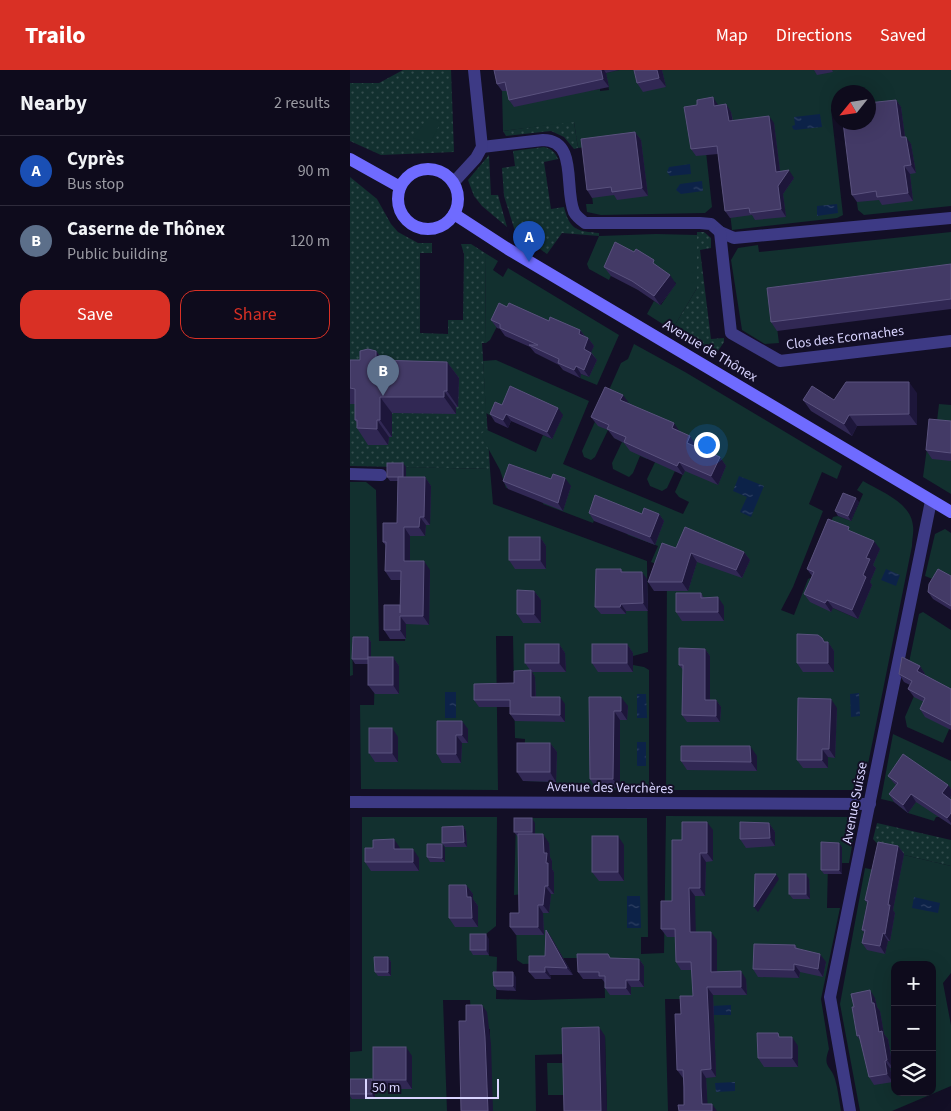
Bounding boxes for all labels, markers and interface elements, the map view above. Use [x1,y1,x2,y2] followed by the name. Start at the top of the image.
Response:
[25,18,86,53] text: Trailo
[716,23,748,48] text: Map
[776,23,852,48] text: Directions
[880,23,926,48] text: Saved
[831,85,876,130] north arrow
[20,88,87,118] text: Nearby
[274,92,330,114] text: 2 results
[67,146,124,173] text: Cyprès
[31,160,41,182] text: A
[298,160,330,182] text: 90 m
[67,173,124,195] text: Bus stop
[67,216,225,243] text: Caserne de Thônex
[513,221,545,262] pin: A
[31,230,41,252] text: B
[290,230,330,252] text: 120 m
[67,243,167,265] text: Public building
[20,290,170,339] button: Save
[180,290,330,339] button: Share
[659,315,762,387] street label: Avenue de Thônex
[785,321,905,355] street label: Clos des Ecornaches
[367,355,399,396] pin: B
[694,432,720,458] your location
[837,760,873,846] street label: Avenue Suisse
[547,777,674,799] street label: Avenue des Verchères
[891,961,936,1096] map controls
[891,961,936,1006] button: +
[891,1006,936,1051] button: −
[891,1051,936,1096] button: layers
[365,1076,499,1099] scale bar
[372,1078,400,1098] text: 50 m

